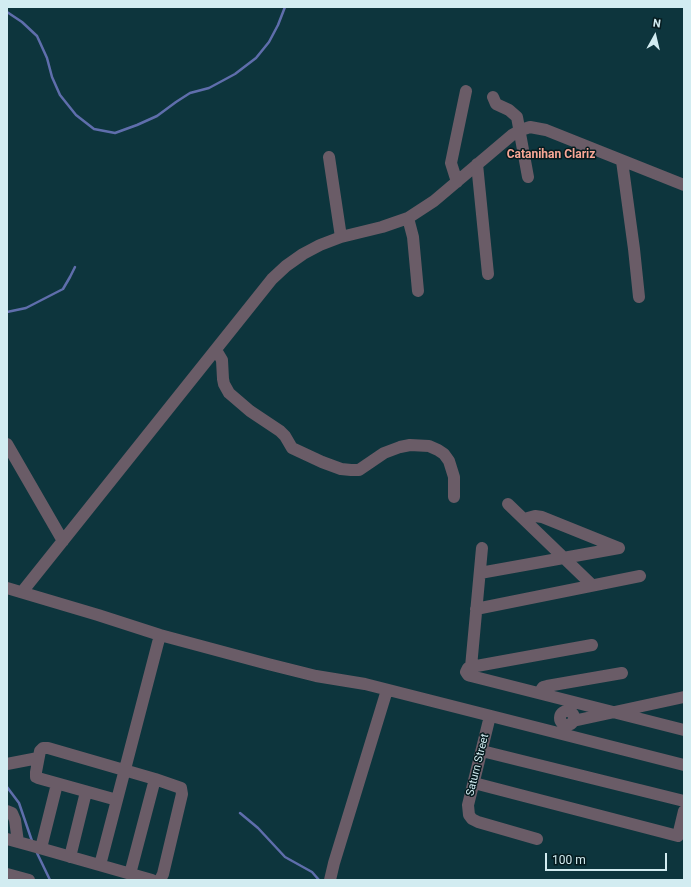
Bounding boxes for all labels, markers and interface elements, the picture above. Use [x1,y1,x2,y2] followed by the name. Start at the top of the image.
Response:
[635,16,675,56] north arrow
[652,17,661,31] text: N
[507,148,595,162] district label: Catanihan Clariz
[464,732,492,798] street label: Saturn Street
[547,845,669,871] scale bar
[552,853,586,867] text: 100 m

